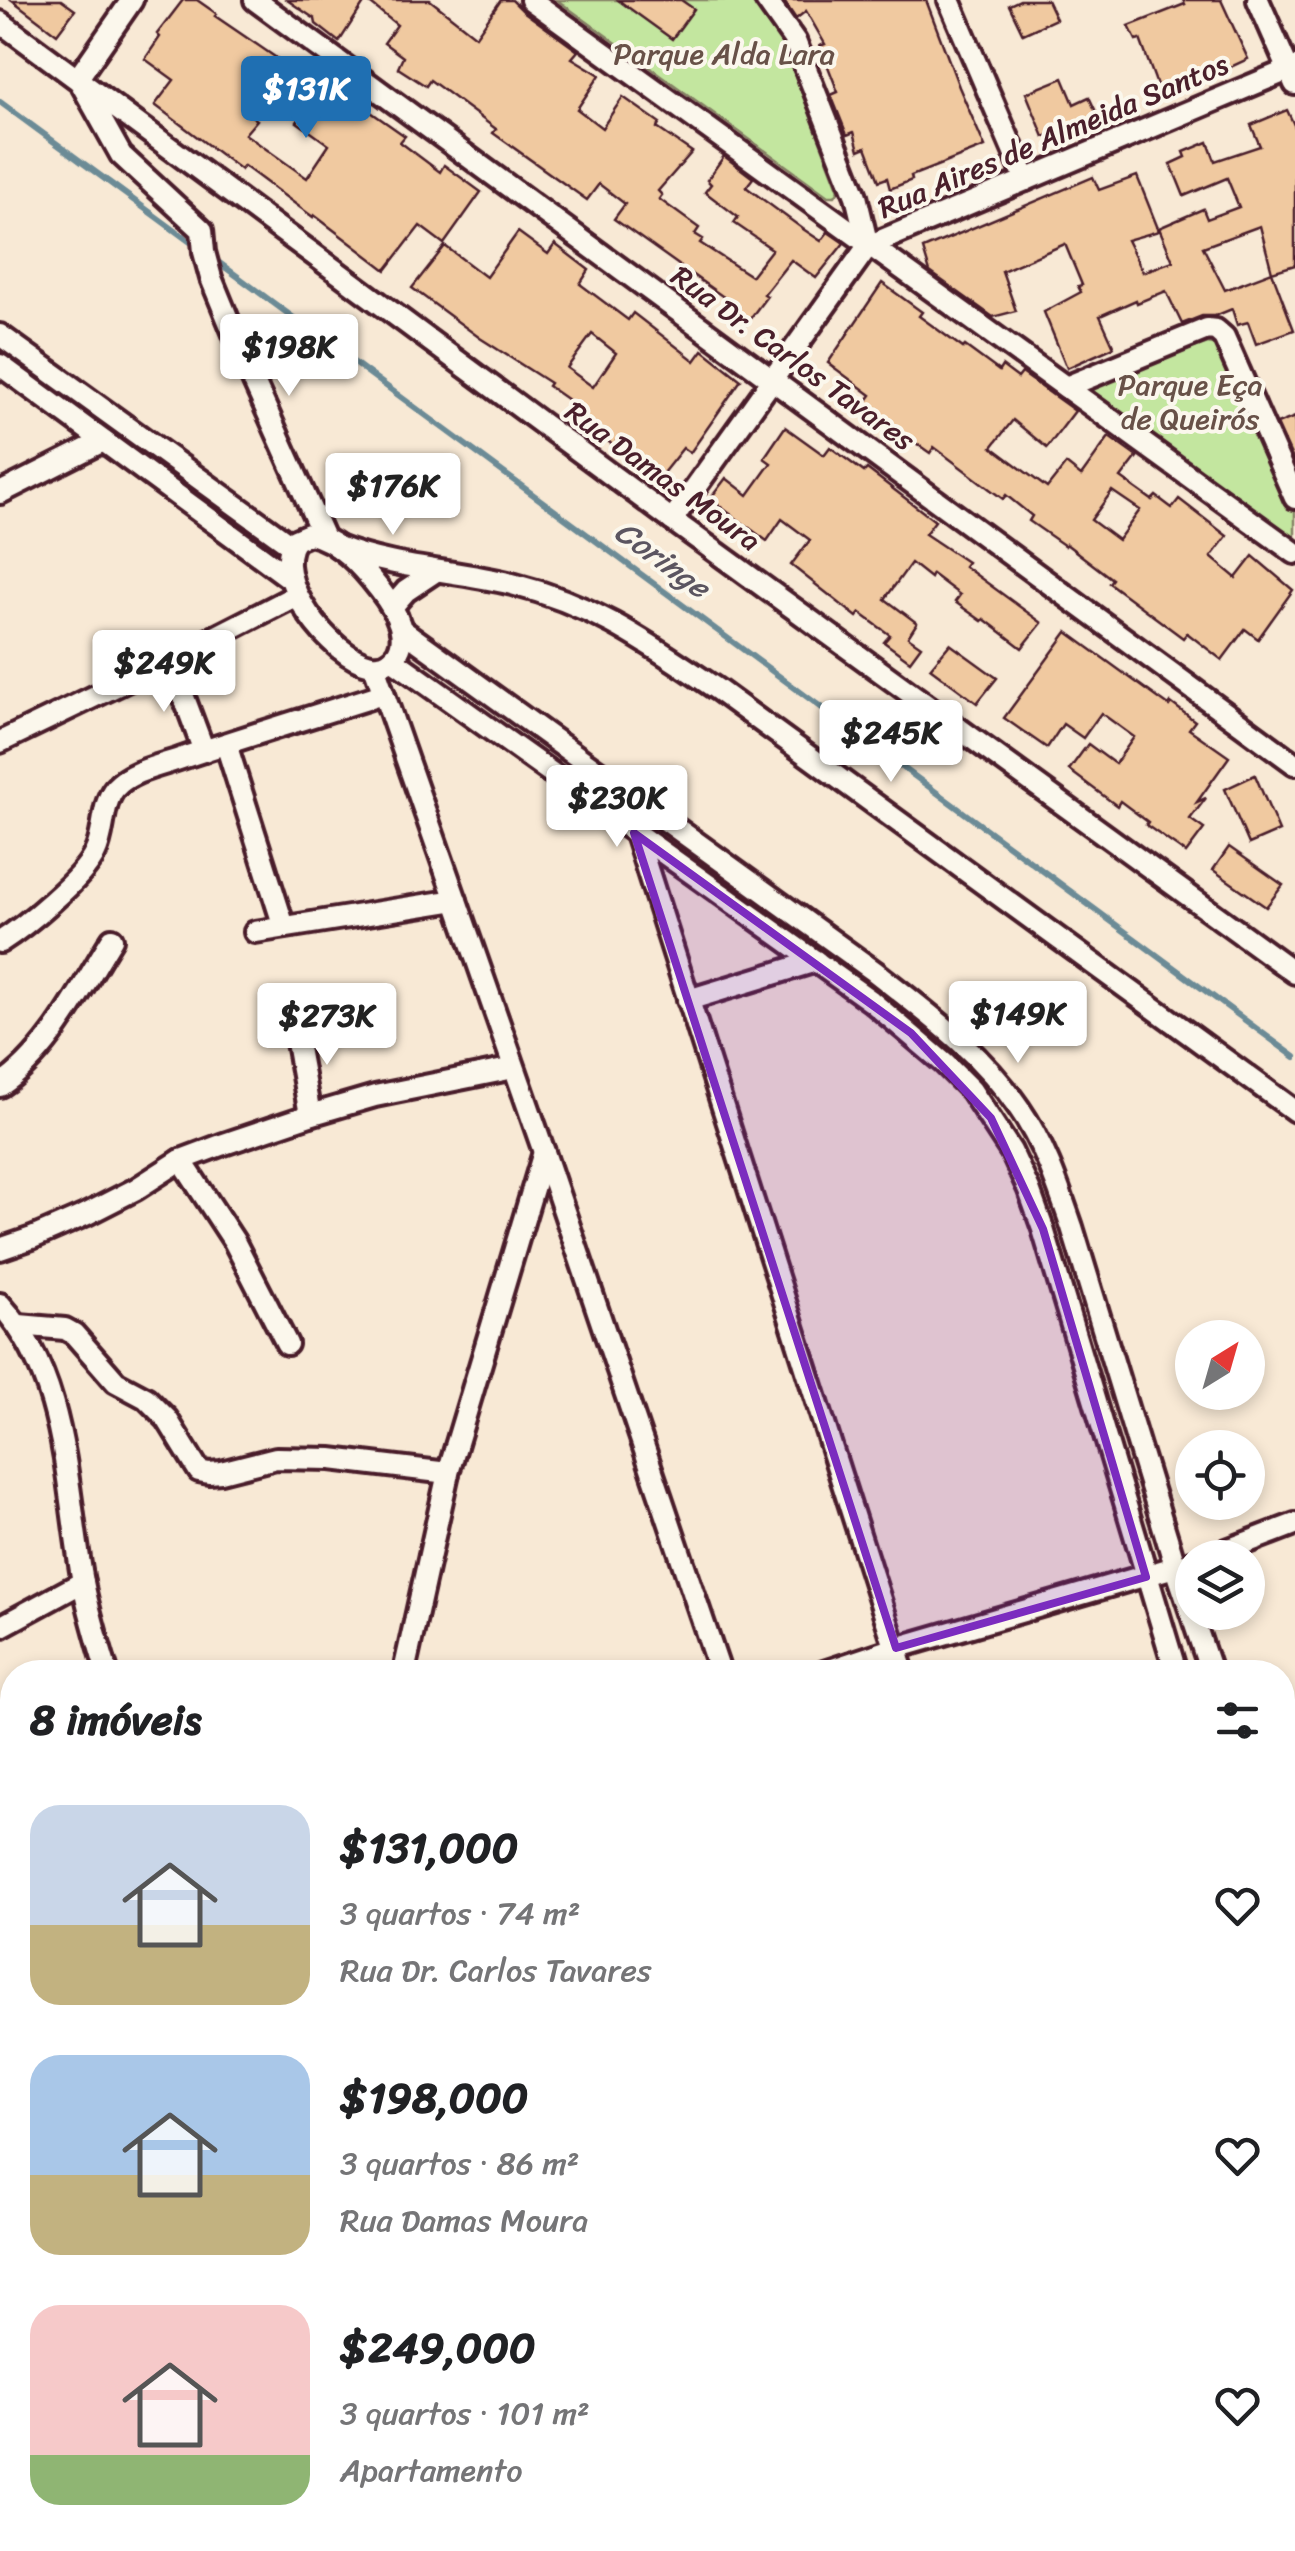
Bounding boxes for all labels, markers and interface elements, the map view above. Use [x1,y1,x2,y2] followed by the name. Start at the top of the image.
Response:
[613,27,835,81] park label: Parque Alda Lara
[869,37,1238,234] street label: Rua Aires de Almeida Santos
[236,56,376,141] pin: $131K
[263,60,349,117] text: $131K
[659,250,927,466] street label: Rua Dr. Carlos Tavares
[219,314,359,399] pin: $198K
[242,318,336,375] text: $198K
[1117,358,1263,446] park label: Parque Eça de Queirós
[553,386,773,566] street label: Rua Damas Moura
[323,453,463,538] pin: $176K
[347,457,439,514] text: $176K
[602,504,725,616] water label: Coringe
[94,630,234,715] pin: $249K
[114,634,214,691] text: $249K
[821,700,961,785] pin: $245K
[841,704,941,761] text: $245K
[547,765,687,850] pin: $230K
[568,769,666,826] text: $230K
[948,981,1088,1066] pin: $149K
[257,983,397,1068] pin: $273K
[971,985,1065,1042] text: $149K
[279,987,375,1044] text: $273K
[1175,1320,1265,1410] north arrow
[1175,1320,1265,1630] map controls
[1175,1430,1265,1520] button: locate
[1175,1540,1265,1630] button: layers
[30,1683,201,1757] text: 8 imóveis
[1210,1693,1265,1748] icon: filters
[340,1811,518,1885] text: $131,000
[110,1845,230,1965] icon: home
[1210,1878,1265,1933] icon: heart
[340,1885,580,1942] text: 3 quartos · 74 m²
[340,1942,652,1999] text: Rua Dr. Carlos Tavares
[340,2061,528,2135] text: $198,000
[110,2095,230,2215] icon: home
[1210,2128,1265,2183] icon: heart
[340,2135,579,2192] text: 3 quartos · 86 m²
[340,2192,588,2249] text: Rua Damas Moura
[340,2311,535,2385] text: $249,000
[110,2345,230,2465] icon: home
[1210,2378,1265,2433] icon: heart
[340,2385,590,2442] text: 3 quartos · 101 m²
[340,2442,522,2499] text: Apartamento

